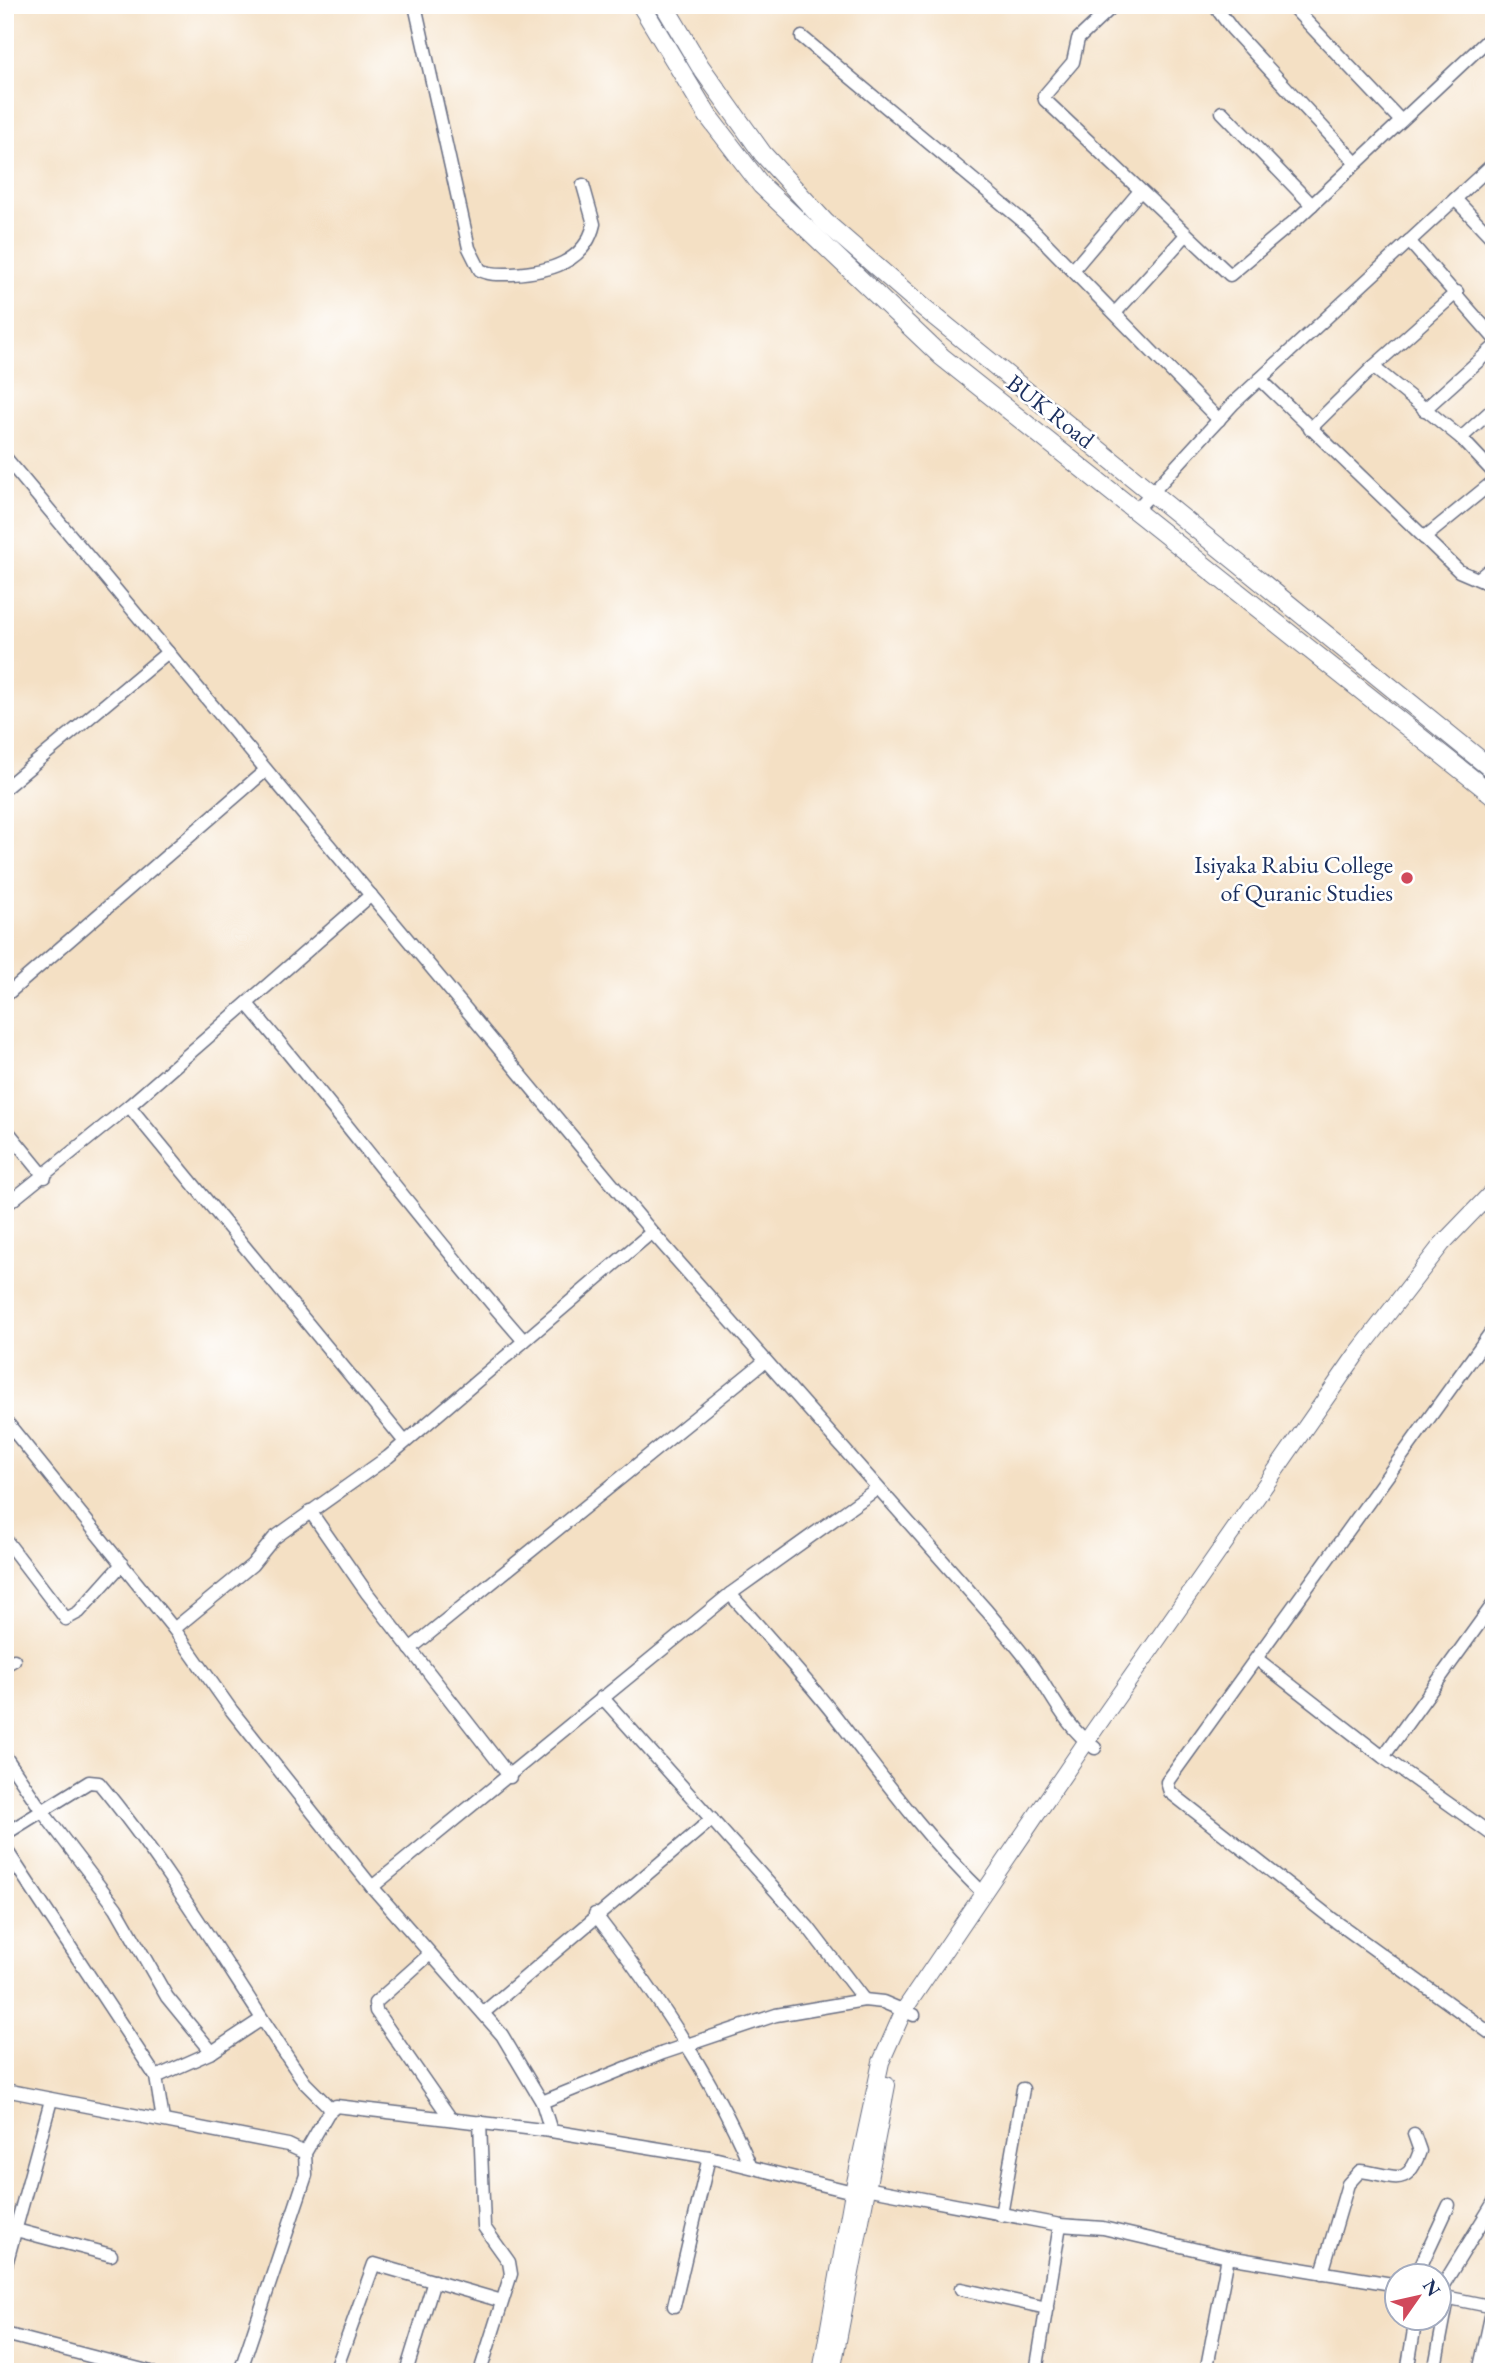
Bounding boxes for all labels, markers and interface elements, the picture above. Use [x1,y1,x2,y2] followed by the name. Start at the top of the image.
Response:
[1001,367,1102,455] street label: BUK Road
[1194,849,1393,908] place label: Isiyaka Rabiu College of Quranic Studies
[1399,870,1415,886] marker: Isiyaka Rabiu College of Quranic Studies
[1384,2262,1454,2332] north arrow
[1417,2274,1447,2302] text: N

